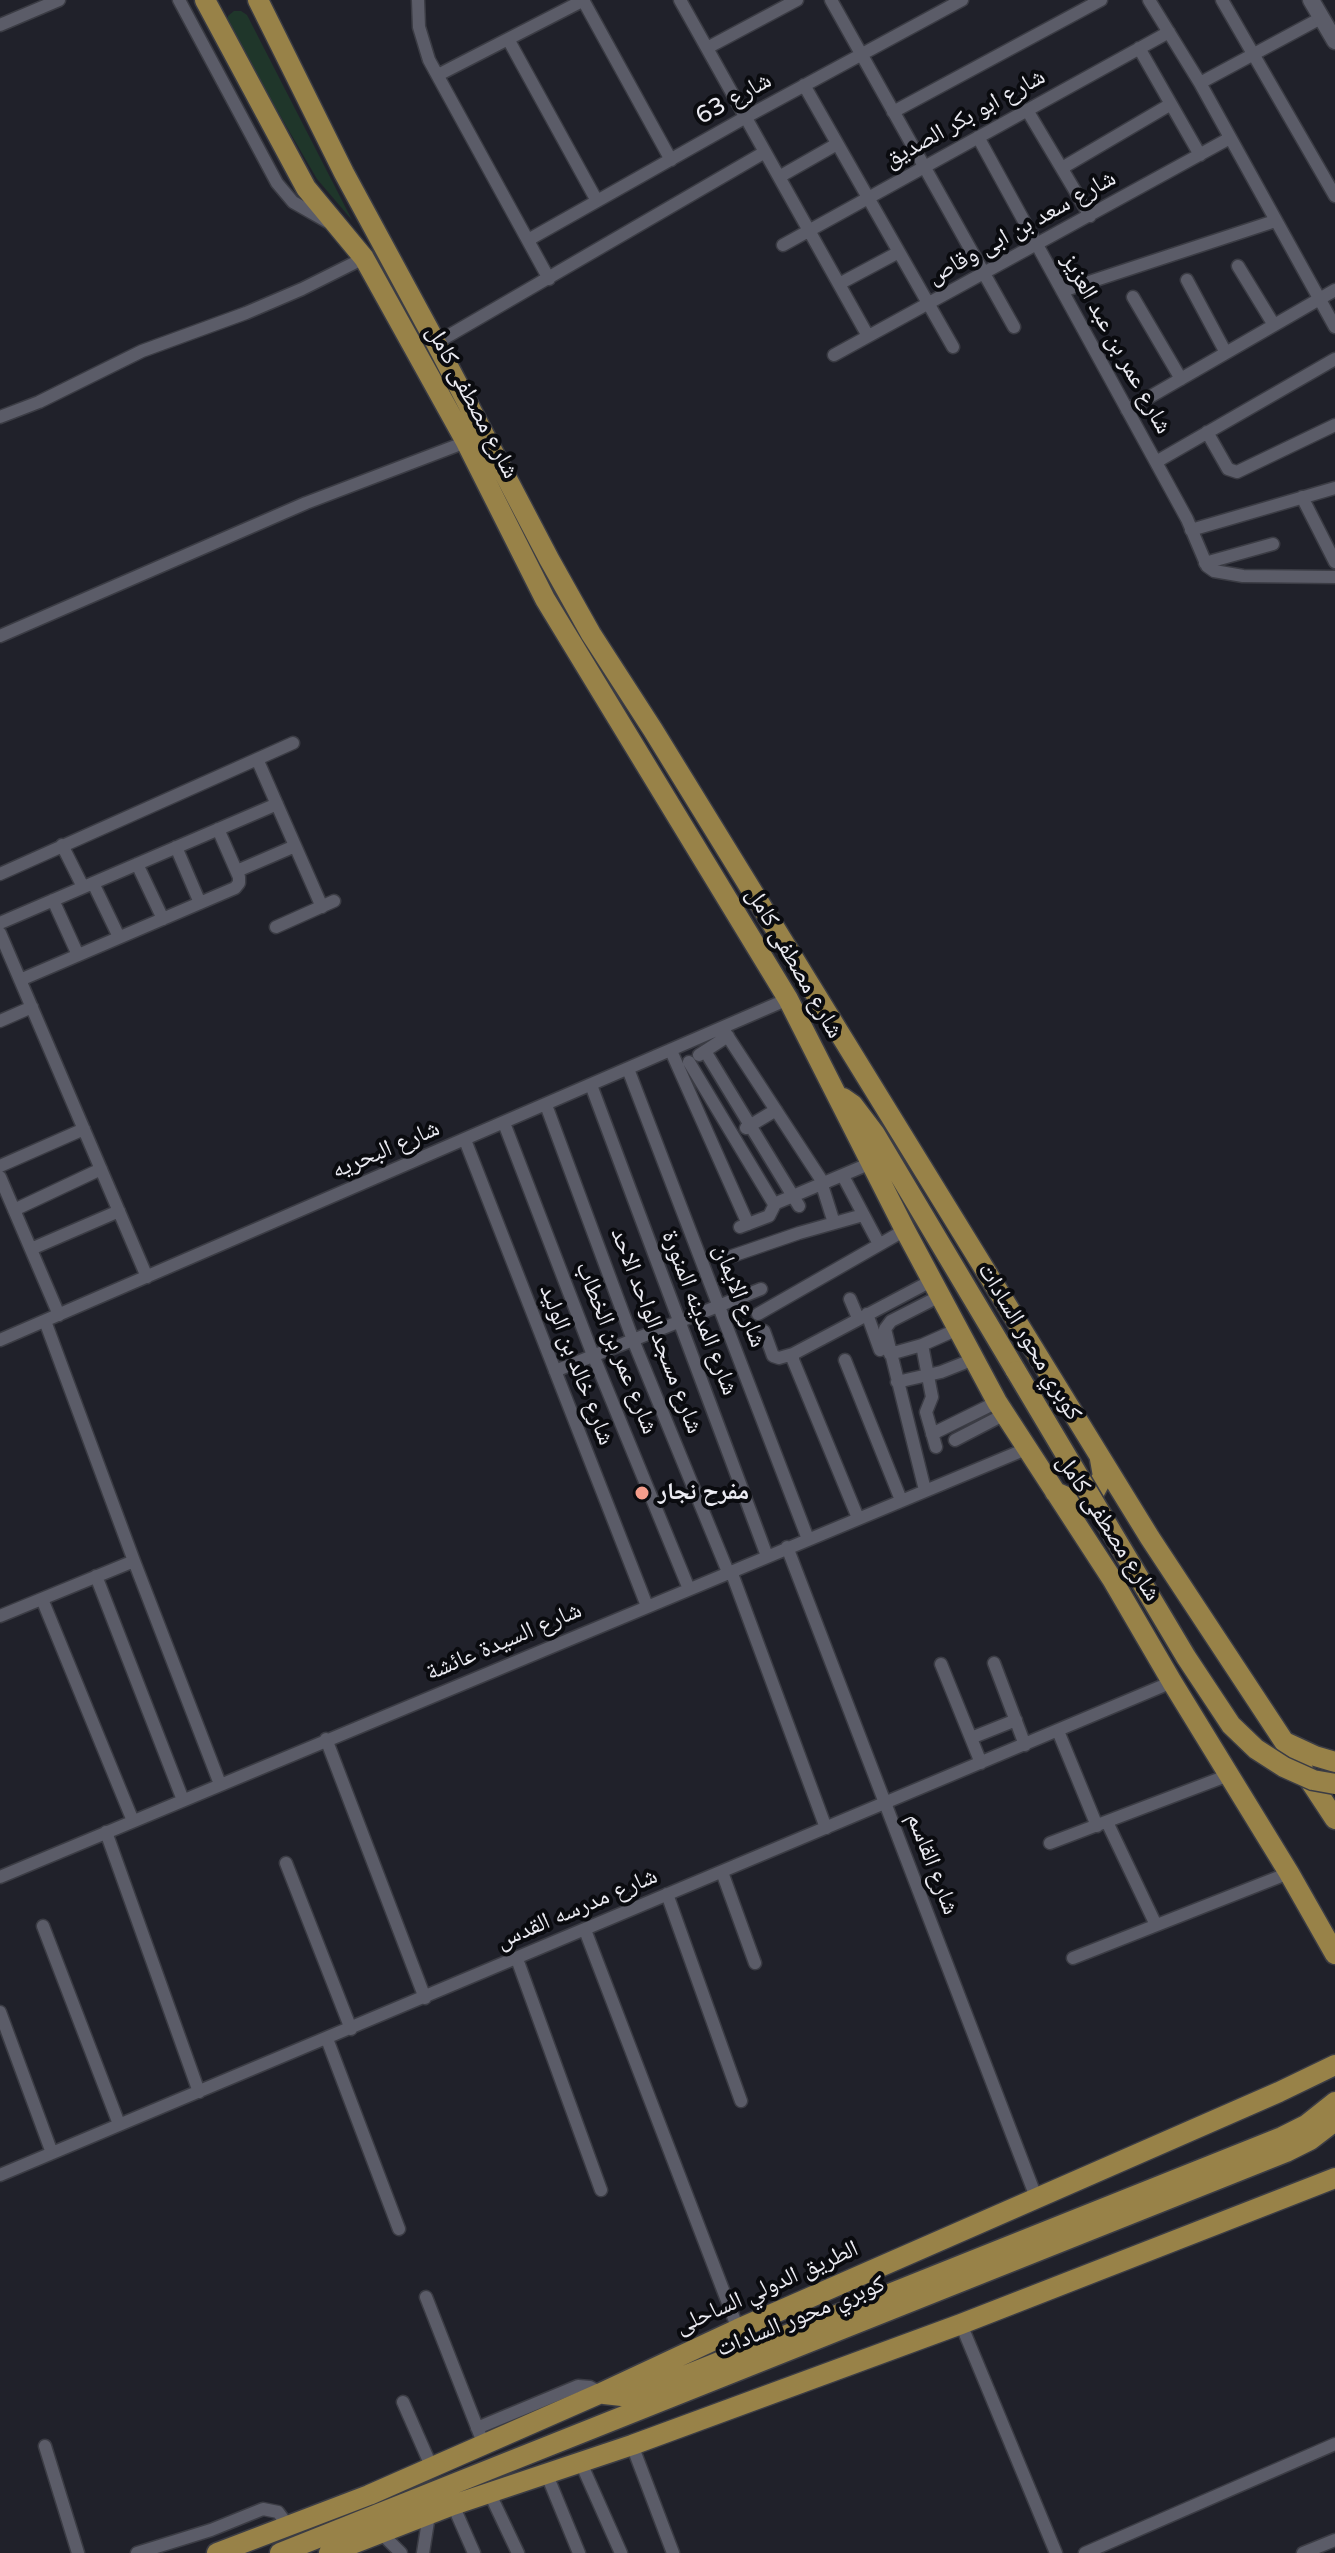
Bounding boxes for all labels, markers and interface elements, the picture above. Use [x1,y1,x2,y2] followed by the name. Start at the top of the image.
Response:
[879,63,1051,175] street label: شارع ابو بكر الصديق
[691,67,777,131] street label: شارع 63
[923,164,1121,292] street label: شارع سعد بن ابى وقاص
[1054,249,1178,439] street label: شارع عمر بن عبد العزيز
[419,320,525,484] street label: شارع مصطفى كامل
[739,882,849,1044] street label: شارع مصطفى كامل
[328,1114,444,1186] street label: شارع البحريه
[604,1224,708,1438] street label: شارع مسجد الواحد الاحد
[654,1226,744,1400] street label: شارع المدينه المنورة
[706,1240,772,1352] street label: شارع الايمان
[568,1258,664,1438] street label: شارع عمر بن الخطاب
[971,1258,1087,1426] street label: كوبري محور السادات
[532,1281,620,1449] street label: شارع خالد بن الوليد
[1050,1449,1166,1607] street label: شارع مصطفى كامل
[658,1479,749,1507] place label: مفرح نجار
[633,1484,651,1502] marker: مفرح نجار
[422,1596,586,1688] street label: شارع السيدة عائشة
[899,1809,965,1919] street label: شارع القاسم
[492,1862,662,1956] street label: شارع مدرسه القدس
[671,2235,863,2341] street label: الطريق الدولي الساحلى
[713,2270,889,2364] street label: كوبري محور السادات

